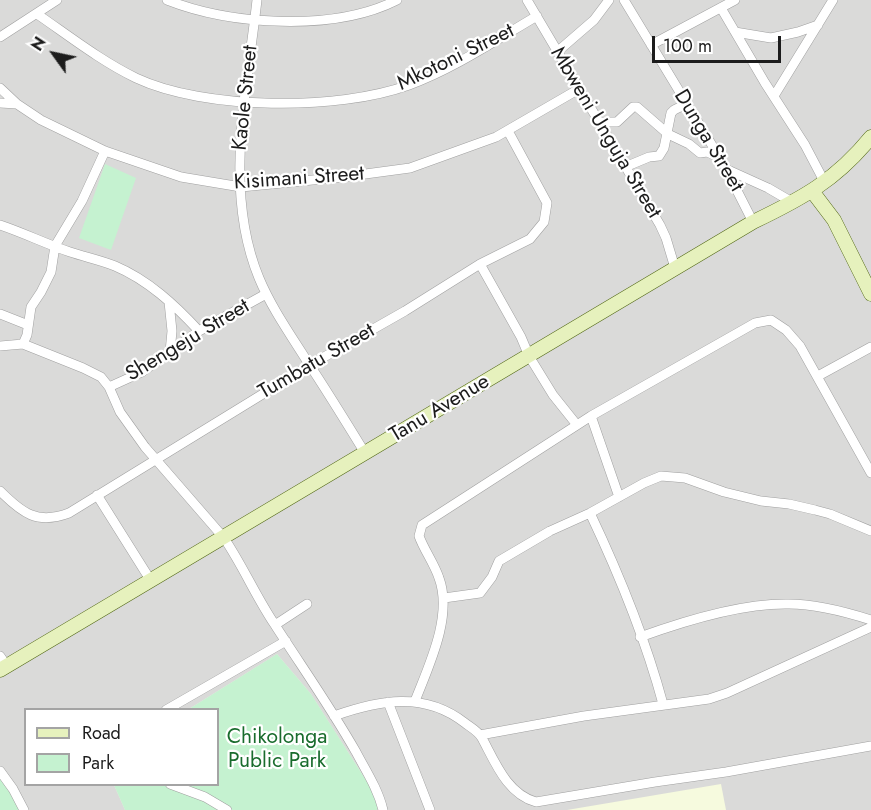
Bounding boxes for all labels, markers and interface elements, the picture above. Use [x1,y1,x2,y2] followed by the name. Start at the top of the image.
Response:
[393,19,519,97] street label: Mkotoni Street
[24,24,84,84] north arrow
[655,24,784,62] scale bar
[25,32,52,56] text: N
[663,33,712,59] text: 100 m
[544,43,666,223] street label: Mbweni Unguja Street
[228,44,264,152] street label: Kaole Street
[668,85,748,197] street label: Dunga Street
[233,162,365,196] street label: Kisimani Street
[122,294,254,388] street label: Shengeju Street
[254,319,380,405] street label: Tumbatu Street
[386,369,494,449] street label: Tanu Avenue
[24,708,219,786] legend
[82,720,121,746] text: Road
[227,725,327,775] park label: Chikolonga Public Park
[82,750,114,776] text: Park

